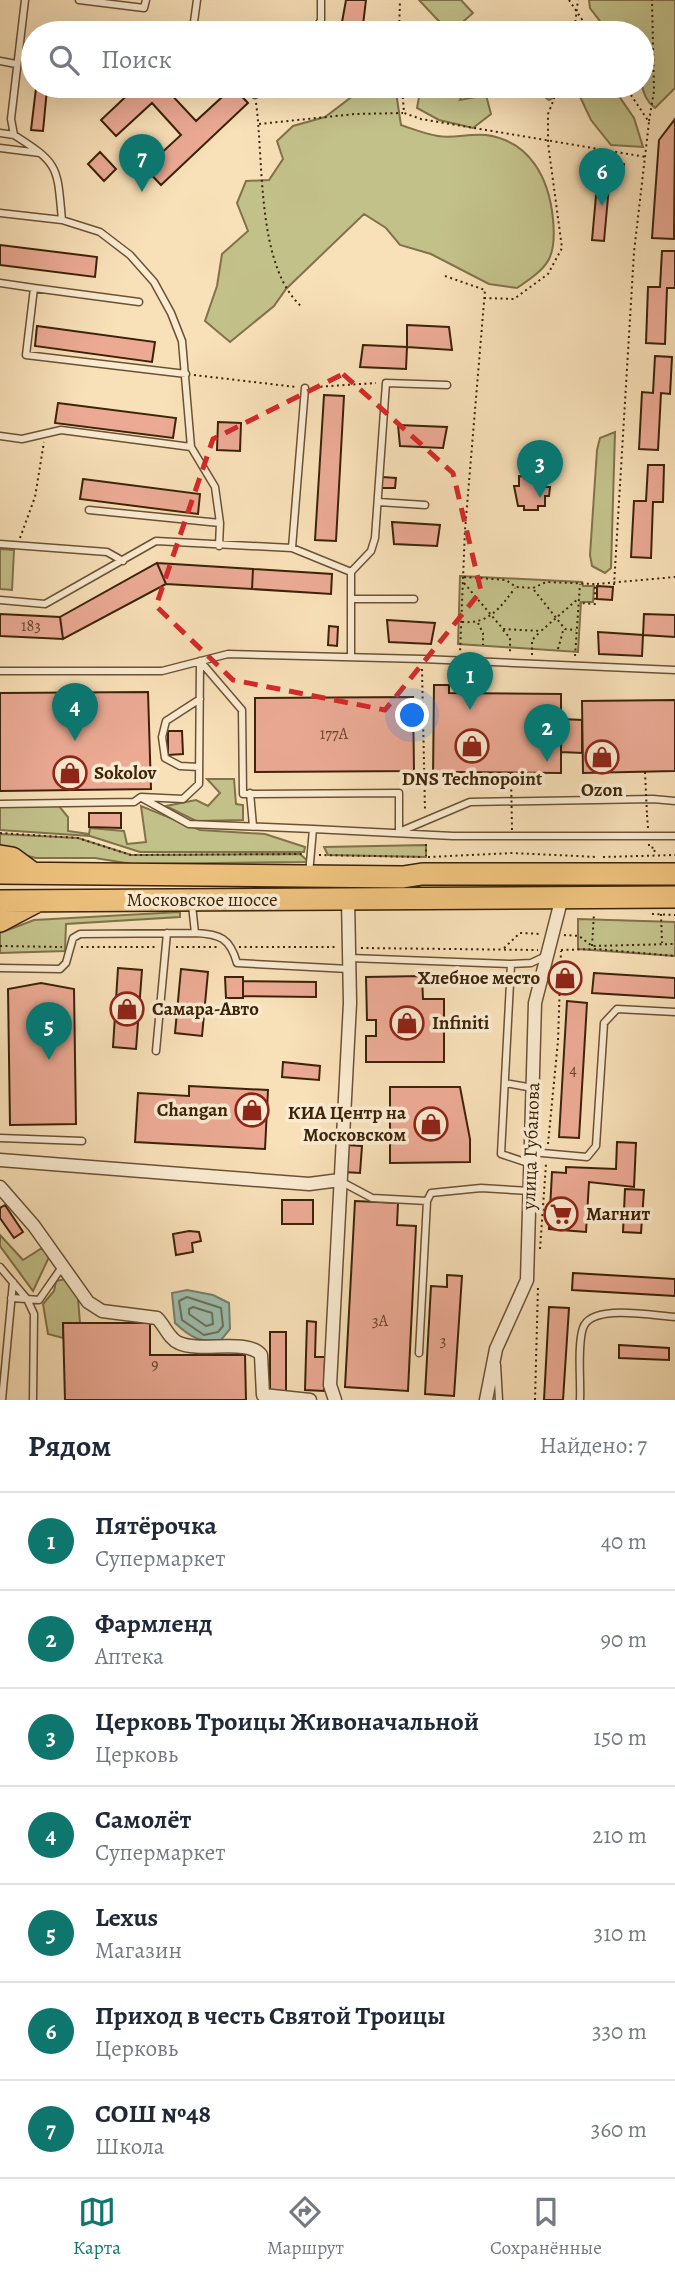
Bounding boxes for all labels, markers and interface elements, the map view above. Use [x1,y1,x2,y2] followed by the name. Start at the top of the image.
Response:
[21,21,654,98] search box
[45,41,83,79] icon: search
[101,42,172,77] text: Поиск
[119,134,165,192] pin: 7
[579,148,625,206] pin: 6
[517,440,563,498] pin: 3
[21,615,41,637] house number: 183
[447,652,493,710] pin: 1
[52,683,98,741] pin: 4
[395,698,429,732] your location
[524,704,570,762] pin: 2
[320,723,349,745] house number: 177А
[453,727,491,765] shop icon: DNS Technopoint
[583,738,621,776] shop icon: Ozon
[51,754,89,792] shop icon: Sokolov
[94,760,158,786] place label: Sokolov
[402,766,543,792] place label: DNS Technopoint
[581,777,623,803] place label: Ozon
[126,887,278,913] street label: Московское шоссе
[546,959,584,997] shop icon: Хлебное место
[418,965,540,991] place label: Хлебное место
[108,990,146,1028] shop icon: Самара-Авто
[152,996,259,1022] place label: Самара-Авто
[26,1002,72,1060] pin: 5
[388,1004,426,1042] shop icon: Infiniti
[432,1010,490,1036] place label: Infiniti
[569,1059,577,1081] house number: 4
[516,1082,546,1211] street label: улица Губанова
[233,1091,271,1129] shop icon: Changan
[157,1097,228,1123] place label: Changan
[288,1100,407,1148] place label: КИА Центр на Московском
[412,1105,450,1143] shop icon: КИА Центр на Московском
[542,1195,580,1233] supermarket icon: Магнит
[586,1201,651,1227] place label: Магнит
[372,1310,389,1332] house number: 3А
[440,1330,446,1352] house number: 3
[151,1354,159,1376] house number: 9
[28,1426,111,1466] text: Рядом
[540,1430,647,1461] text: Найдено: 7
[95,1508,217,1543] text: Пятёрочка
[47,1526,55,1557] text: 1
[601,1526,647,1557] text: 40 m
[95,1543,226,1574] text: Супермаркет
[95,1606,212,1641] text: Фармленд
[45,1624,57,1655] text: 2
[601,1624,647,1655] text: 90 m
[95,1641,164,1672] text: Аптека
[95,1704,479,1739] text: Церковь Троицы Живоначальной
[46,1722,56,1753] text: 3
[593,1722,647,1753] text: 150 m
[95,1739,178,1770] text: Церковь
[95,1802,191,1837] text: Самолёт
[46,1820,56,1851] text: 4
[592,1820,647,1851] text: 210 m
[95,1837,226,1868] text: Супермаркет
[95,1900,158,1935] text: Lexus
[46,1918,56,1949] text: 5
[594,1918,647,1949] text: 310 m
[95,1935,182,1966] text: Магазин
[95,1998,446,2033] text: Приход в честь Святой Троицы
[46,2016,56,2047] text: 6
[592,2016,647,2047] text: 330 m
[95,2033,178,2064] text: Церковь
[95,2096,211,2131] text: СОШ №48
[46,2114,56,2145] text: 7
[591,2114,647,2145] text: 360 m
[95,2131,164,2162] text: Школа
[73,2193,121,2261] tab: Карта
[267,2193,344,2261] tab: Маршрут
[490,2193,602,2261] tab: Сохранённые

